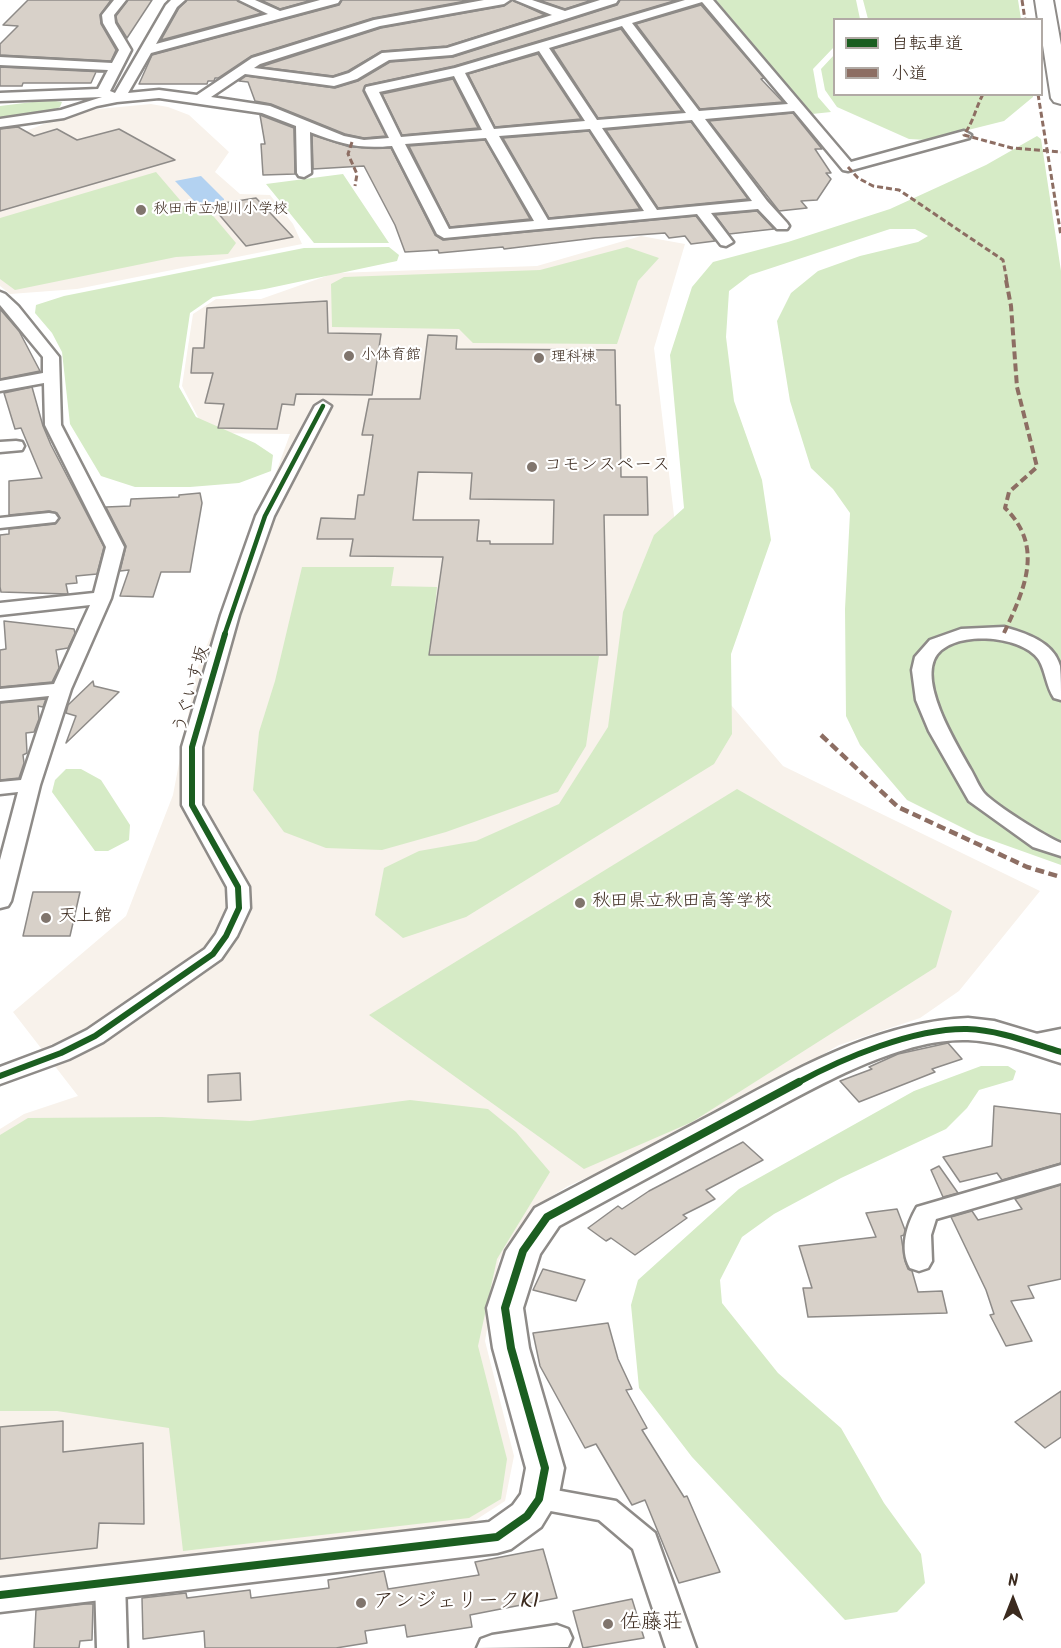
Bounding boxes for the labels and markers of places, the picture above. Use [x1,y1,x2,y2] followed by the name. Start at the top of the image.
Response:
[153,201,288,219] place label: 秋田市立旭川小学校
[134,203,148,217] marker: 秋田市立旭川小学校
[361,347,421,365] place label: 小体育館
[342,349,356,363] marker: 小体育館
[551,349,596,367] place label: 理科棟
[532,351,546,365] marker: 理科棟
[544,456,670,478] place label: コモンスペース
[525,460,539,474] marker: コモンスペース
[592,892,772,914] place label: 秋田県立秋田高等学校
[573,896,587,910] marker: 秋田県立秋田高等学校
[58,907,112,929] place label: 天上館
[39,911,53,925] marker: 天上館
[373,1590,539,1616] place label: アンジェリークK1
[354,1596,368,1610] marker: アンジェリークK1
[620,1611,683,1637] place label: 佐藤荘
[601,1617,615,1631] marker: 佐藤荘

